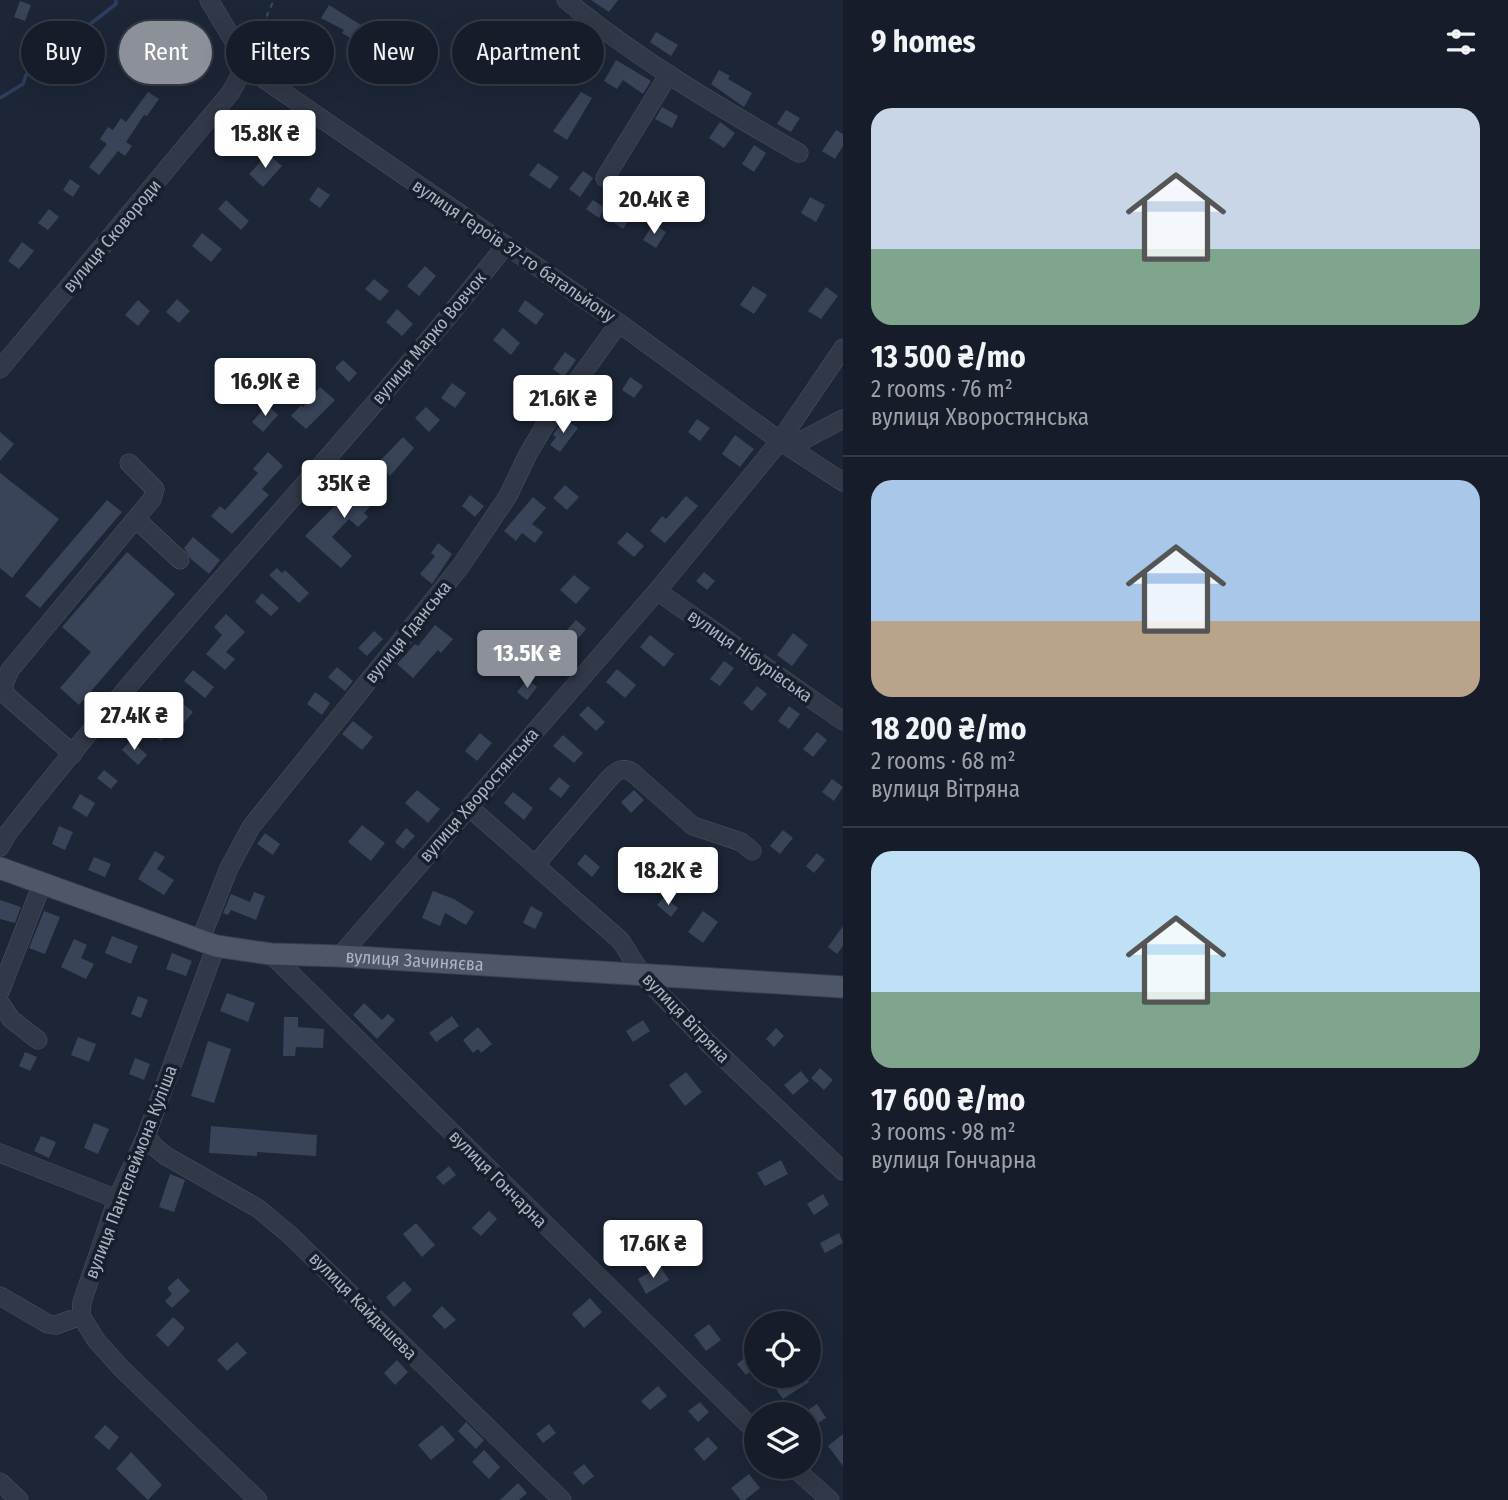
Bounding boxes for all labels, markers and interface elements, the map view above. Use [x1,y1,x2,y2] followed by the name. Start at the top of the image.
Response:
[21,21,105,84] chip: Buy
[119,21,212,84] chip: Rent
[226,21,334,84] chip: Filters
[348,21,438,84] chip: New
[452,21,604,84] chip: Apartment
[1442,23,1480,61] icon: filters
[871,24,976,60] text: 9 homes
[200,110,330,170] pin: 15.8K ₴
[231,119,299,147] text: 15.8K ₴
[1113,154,1239,280] icon: home
[58,175,166,297] street label: вулиця Сковороди
[408,175,620,327] street label: вулиця Героїв 37-го батальйону
[589,176,719,236] pin: 20.4K ₴
[619,185,689,213] text: 20.4K ₴
[367,267,491,409] street label: вулиця Марко Вовчок
[871,339,1026,375] text: 13 500 ₴/mo
[200,358,330,418] pin: 16.9K ₴
[231,367,299,395] text: 16.9K ₴
[871,375,1013,403] text: 2 rooms · 76 m²
[498,376,628,435] pin: 21.6K ₴
[529,384,597,412] text: 21.6K ₴
[871,403,1089,431] text: вулиця Хворостянська
[295,461,393,520] pin: 35K ₴
[318,469,370,497] text: 35K ₴
[1113,526,1239,652] icon: home
[360,576,456,688] street label: вулиця Гданська
[683,605,817,707] street label: вулиця Нібурівська
[462,630,592,690] pin: 13.5K ₴
[493,639,561,667] text: 13.5K ₴
[69,692,199,752] pin: 27.4K ₴
[100,701,168,729] text: 27.4K ₴
[871,711,1027,747] text: 18 200 ₴/mo
[415,723,543,867] street label: вулиця Хворостянська
[871,747,1016,775] text: 2 rooms · 68 m²
[871,775,1020,803] text: вулиця Вітряна
[603,848,733,907] pin: 18.2K ₴
[634,856,702,884] text: 18.2K ₴
[1113,897,1239,1023] icon: home
[345,945,485,976] street label: вулиця Зачиняєва
[638,968,735,1068] street label: вулиця Вітряна
[80,1062,182,1282] street label: вулиця Пантелеймона Куліша
[871,1082,1025,1118] text: 17 600 ₴/mo
[871,1118,1016,1146] text: 3 rooms · 98 m²
[444,1125,552,1233] street label: вулиця Гончарна
[871,1146,1036,1174] text: вулиця Гончарна
[588,1220,718,1280] pin: 17.6K ₴
[620,1229,686,1257] text: 17.6K ₴
[304,1247,422,1365] street label: вулиця Кайдашева
[744,1311,821,1479] map controls
[744,1311,821,1388] button: locate
[744,1402,821,1479] button: layers

